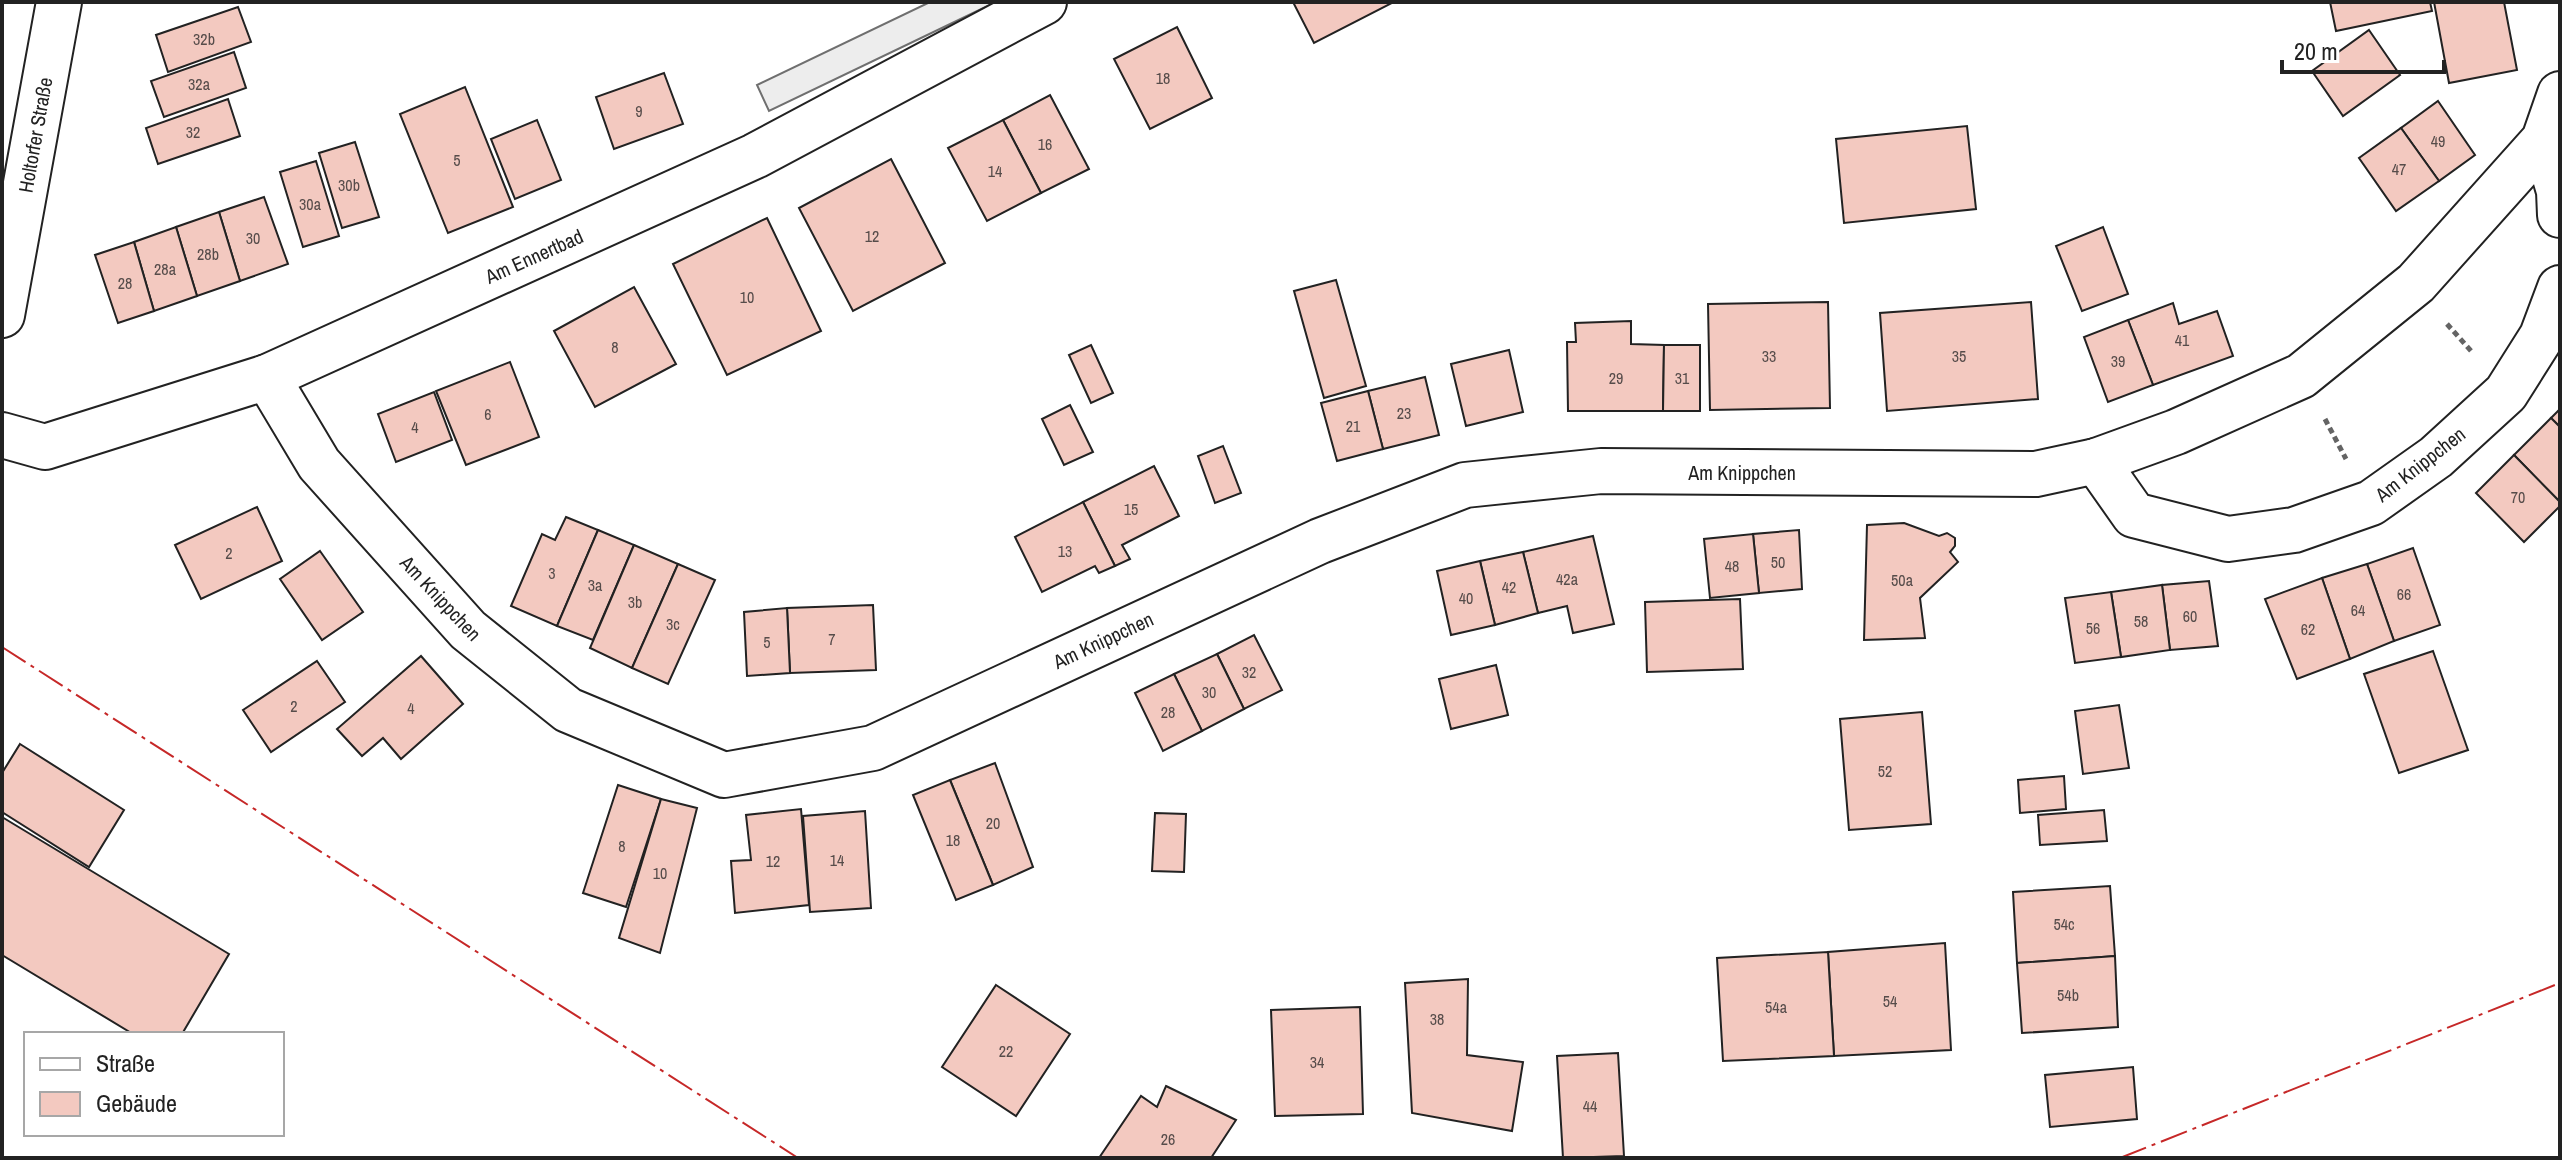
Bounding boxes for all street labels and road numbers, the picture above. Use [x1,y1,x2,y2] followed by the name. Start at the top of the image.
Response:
[12,75,58,195] street label: Holtorfer Straße
[480,222,587,290] street label: Am Ennertbad
[2369,420,2471,508] street label: Am Knippchen
[1687,459,1796,486] street label: Am Knippchen
[394,549,488,647] street label: Am Knippchen
[1048,605,1157,675] street label: Am Knippchen

